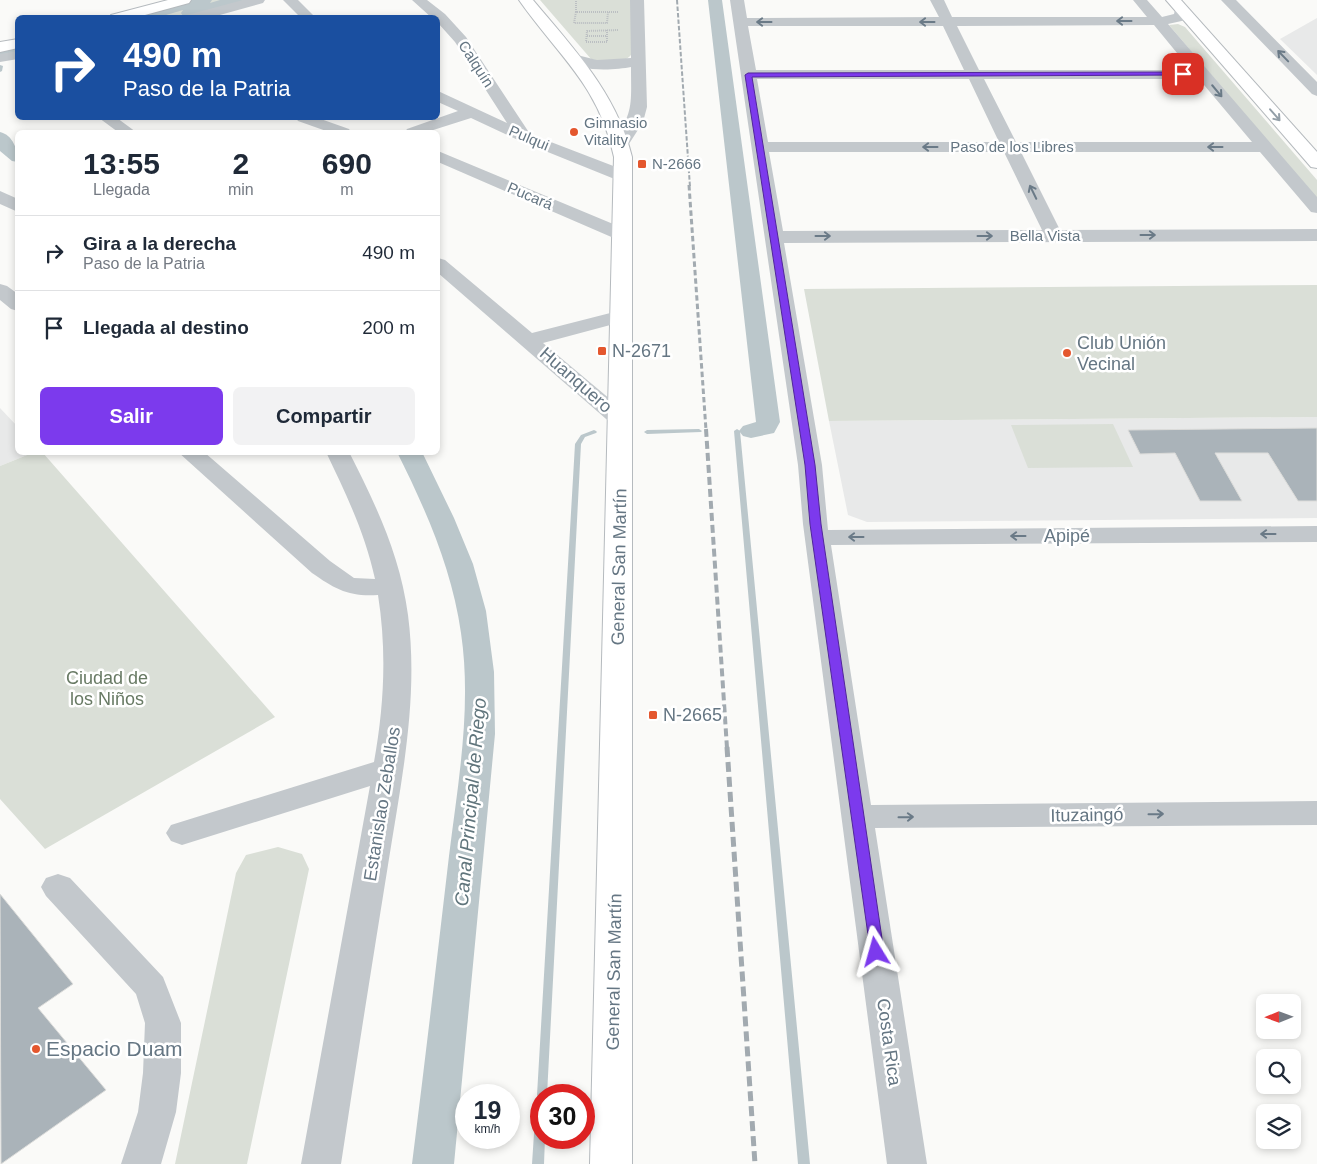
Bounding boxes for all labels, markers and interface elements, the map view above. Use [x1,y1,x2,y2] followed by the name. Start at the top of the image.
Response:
[1116,16,1132,26] one-way arrow
[756,17,772,27] one-way arrow
[919,17,935,27] one-way arrow
[40,35,105,100] icon: right
[123,35,222,74] text: 490 m
[455,37,498,90] street label: Calquín
[1277,50,1289,63] one-way arrow
[1162,53,1204,95] pin
[1169,60,1197,88] icon: arrive
[123,76,291,101] text: Paso de la Patria
[1211,84,1222,97] one-way arrow
[1269,109,1281,122] one-way arrow
[584,114,647,148] place label: Gimnasio Vitality
[507,122,552,154] street label: Pulqui
[568,126,580,138] marker: Gimnasio Vitality
[950,138,1074,155] street label: Paso de los Libres
[923,142,939,152] one-way arrow
[1208,142,1224,152] one-way arrow
[83,147,160,180] text: 13:55
[232,147,249,180] text: 2
[322,147,372,180] text: 690
[652,155,701,172] place label: N-2666
[636,158,648,170] marker: N-2666
[505,178,556,213] street label: Pucará
[93,181,150,198] text: Llegada
[228,181,254,198] text: min
[340,181,353,198] text: m
[1028,185,1037,200] one-way arrow
[1010,227,1081,244] street label: Bella Vista
[1139,230,1155,240] one-way arrow
[814,231,830,241] one-way arrow
[976,231,993,241] one-way arrow
[83,233,236,254] text: Gira a la derecha
[40,239,68,267] icon: right
[362,242,415,263] text: 490 m
[83,255,205,272] text: Paso de la Patria
[40,314,68,342] icon: arrive
[83,317,249,338] text: Llegada al destino
[362,317,415,338] text: 200 m
[1077,333,1166,374] place label: Club Unión Vecinal
[612,341,671,361] place label: N-2671
[536,343,616,417] street label: Huanquero
[596,345,608,357] marker: N-2671
[1061,347,1073,359] marker: Club Unión Vecinal
[40,387,223,445] button: Salir
[233,387,415,445] button: Compartir
[608,488,630,646] street label: General San Martín
[1044,526,1090,546] street label: Apipé
[1261,529,1277,539] one-way arrow
[1011,531,1027,541] one-way arrow
[848,532,864,542] one-way arrow
[66,668,148,709] park label: Ciudad de los Niños
[451,697,490,907] water label: Canal Principal de Riego
[663,705,722,725] place label: N-2665
[647,709,659,721] marker: N-2665
[360,725,404,883] street label: Estanislao Zeballos
[1050,804,1124,826] street label: Ituzaingó
[1148,809,1164,819] one-way arrow
[898,812,914,822] one-way arrow
[603,893,625,1051] street label: General San Martín
[849,925,901,977] position arrow
[1256,994,1301,1039] north arrow
[1256,994,1301,1149] map controls
[873,997,905,1088] street label: Costa Rica
[46,1037,183,1060] place label: Espacio Duam
[30,1043,42,1055] marker: Espacio Duam
[1256,1049,1301,1094] button: search
[530,1084,595,1149] speed limit sign: 30
[474,1096,501,1124] text: 19
[1256,1104,1301,1149] button: layers
[474,1122,501,1136] text: km/h

